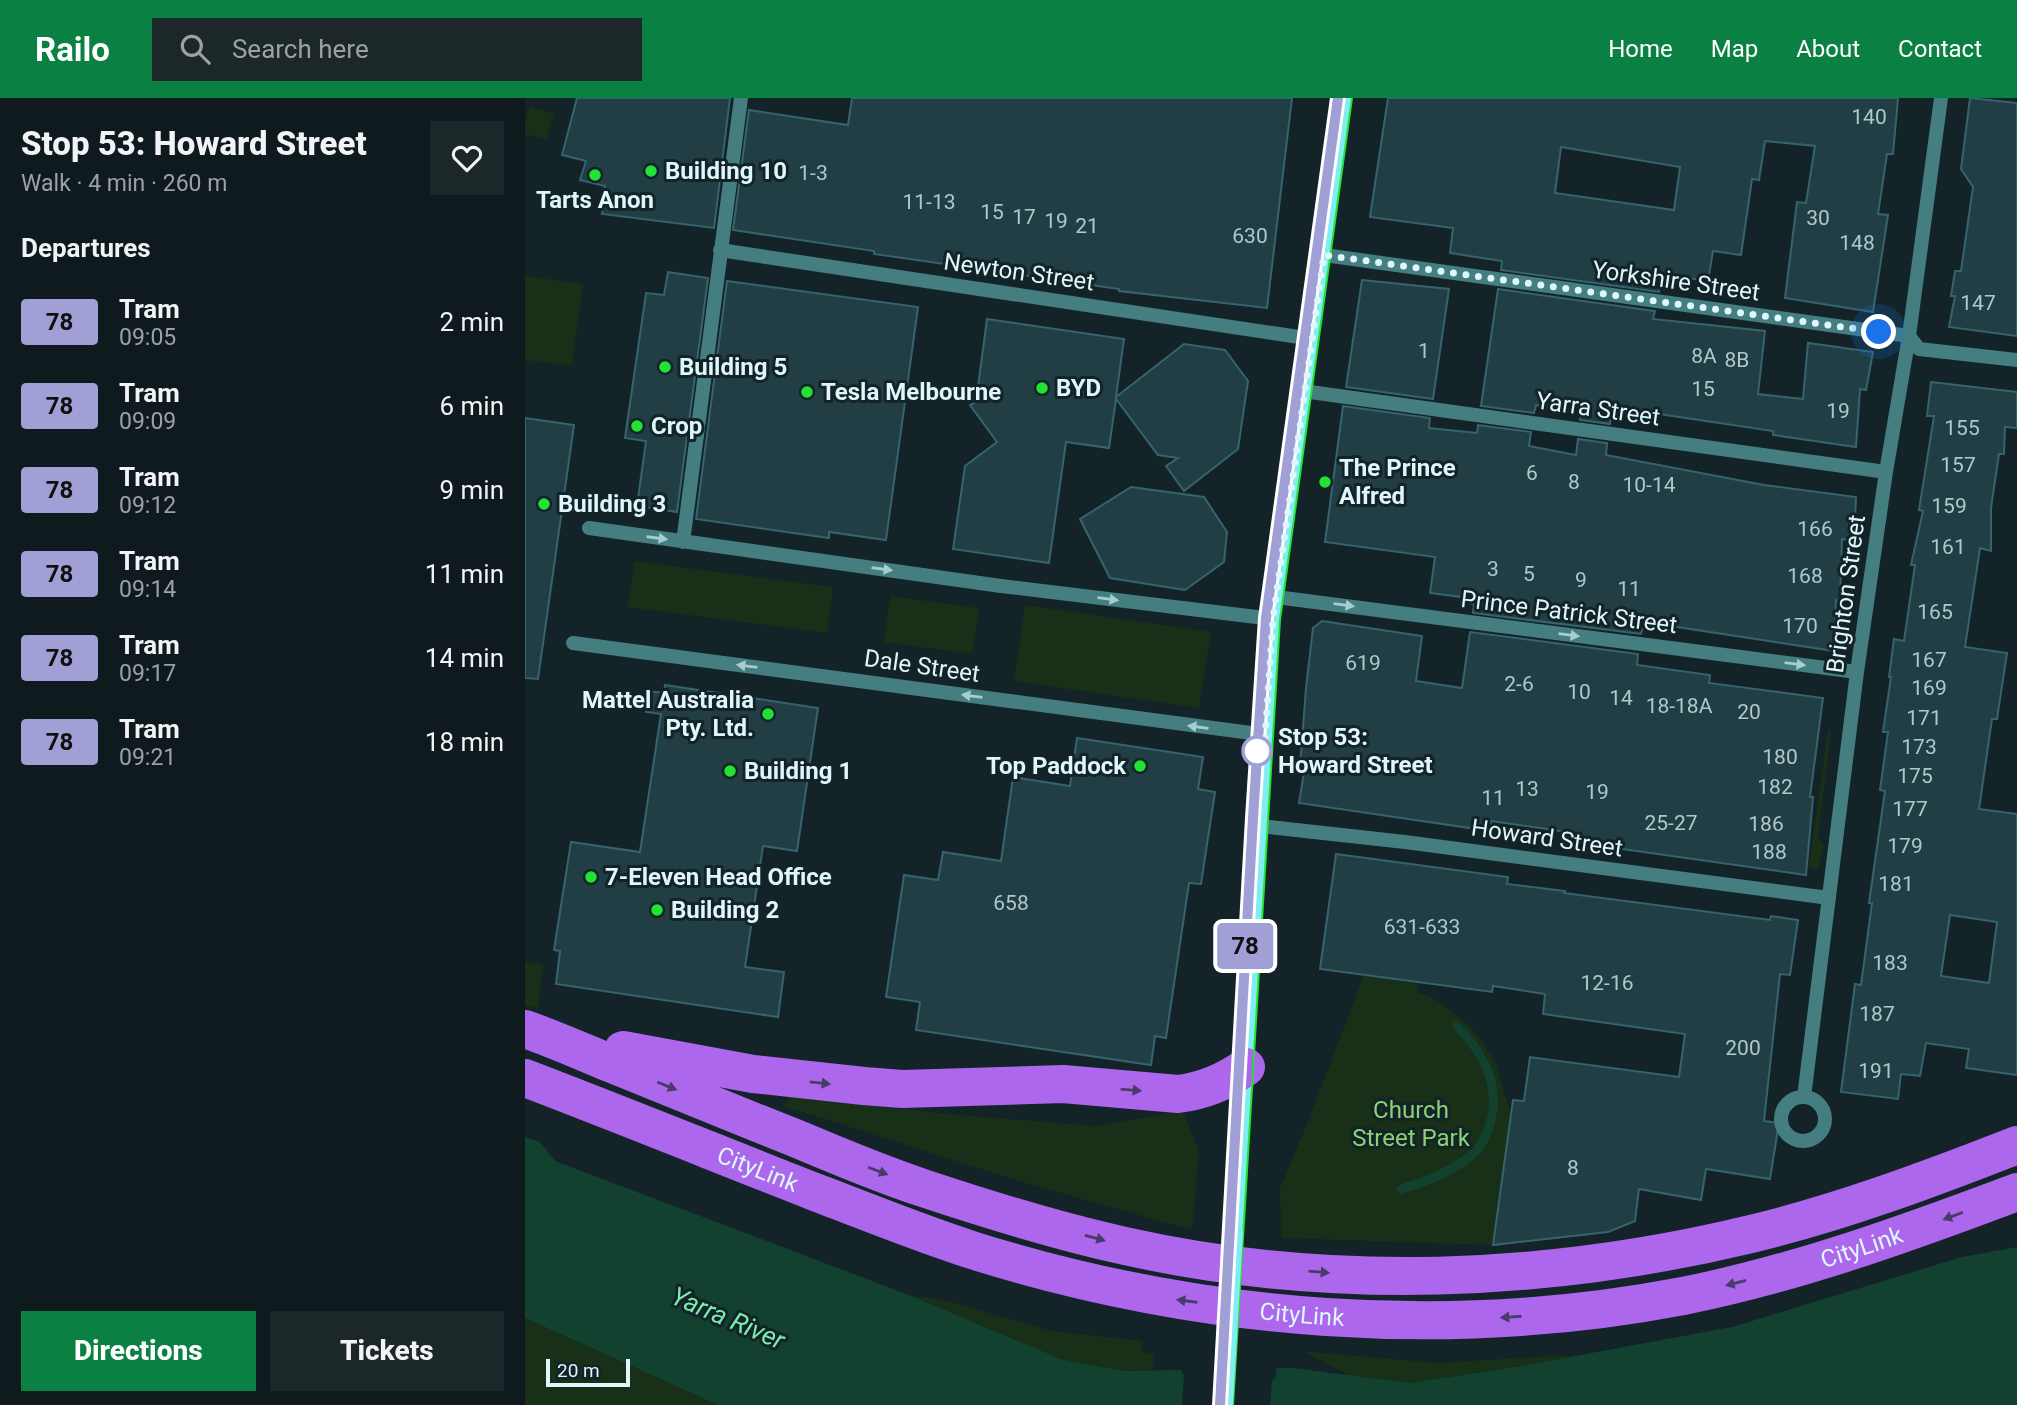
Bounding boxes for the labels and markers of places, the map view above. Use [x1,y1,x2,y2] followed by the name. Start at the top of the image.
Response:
[665,157,787,185] place label: Building 10
[643,163,659,179] marker: Building 10
[587,167,603,183] marker: Tarts Anon
[536,186,654,214] place label: Tarts Anon
[679,353,787,381] place label: Building 5
[657,359,673,375] marker: Building 5
[1056,374,1101,402] place label: BYD
[821,378,1001,406] place label: Tesla Melbourne
[1034,380,1050,396] marker: BYD
[799,384,815,400] marker: Tesla Melbourne
[651,412,702,440] place label: Crop
[629,418,645,434] marker: Crop
[1339,454,1456,510] place label: The Prince Alfred
[1317,474,1333,490] marker: The Prince Alfred
[558,490,666,518] place label: Building 3
[536,496,552,512] marker: Building 3
[582,686,754,742] place label: Mattel Australia Pty. Ltd.
[760,706,776,722] marker: Mattel Australia Pty. Ltd.
[1278,723,1433,779] place label: Stop 53: Howard Street
[1242,736,1272,766] marker: Stop 53: Howard Street
[986,752,1127,780] place label: Top Paddock
[744,757,852,785] place label: Building 1
[1132,758,1148,774] marker: Top Paddock
[722,763,738,779] marker: Building 1
[605,863,832,891] place label: 7-Eleven Head Office
[583,869,599,885] marker: 7-Eleven Head Office
[671,896,779,924] place label: Building 2
[649,902,665,918] marker: Building 2

